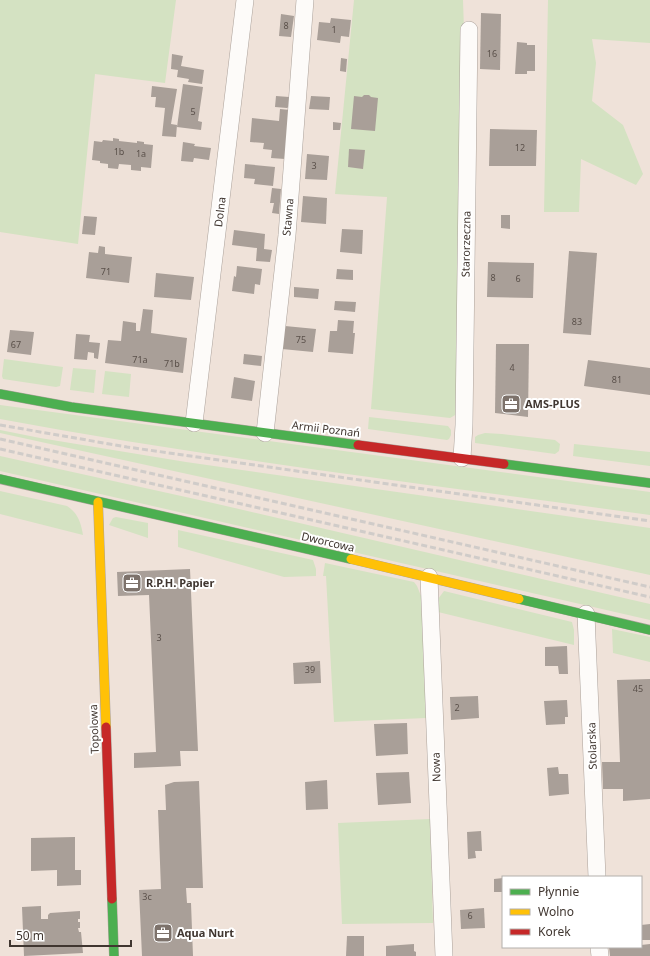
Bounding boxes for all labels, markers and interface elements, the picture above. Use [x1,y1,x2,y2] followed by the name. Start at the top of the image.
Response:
[283,19,289,32] house number: 8
[331,23,337,36] house number: 1
[487,47,497,60] house number: 16
[190,105,196,118] house number: 5
[515,141,525,154] house number: 12
[114,145,125,158] house number: 1b
[136,147,146,160] house number: 1a
[311,159,317,172] house number: 3
[210,196,229,228] street label: Dolna
[278,197,297,236] street label: Stawna
[457,211,474,277] street label: Starorzeczna
[101,265,111,278] house number: 71
[490,271,496,284] house number: 8
[515,272,521,285] house number: 6
[572,315,582,328] house number: 83
[296,333,306,346] house number: 75
[11,338,21,351] house number: 67
[132,353,148,366] house number: 71a
[164,357,180,370] house number: 71b
[509,361,515,374] house number: 4
[612,373,622,386] house number: 81
[500,393,522,415] office icon: AMS-PLUS
[525,396,580,411] place label: AMS-PLUS
[291,417,361,440] street label: Armii Poznań
[300,528,356,555] street label: Dworcowa
[121,572,143,594] office icon: R.P.H. Papier
[146,575,214,590] place label: R.P.H. Papier
[156,631,162,644] house number: 3
[305,663,315,676] house number: 39
[633,682,643,695] house number: 45
[454,701,460,714] house number: 2
[85,704,102,754] street label: Topolowa
[583,722,600,770] street label: Stolarska
[427,752,444,782] street label: Nowa
[502,876,642,948] legend
[538,883,579,900] text: Płynnie
[142,890,152,903] house number: 3c
[538,903,574,920] text: Wolno
[467,909,473,922] house number: 6
[10,922,131,948] scale bar
[152,922,174,944] office icon: Aqua Nurt
[538,923,571,940] text: Korek
[177,925,234,940] place label: Aqua Nurt
[16,927,44,944] text: 50 m

